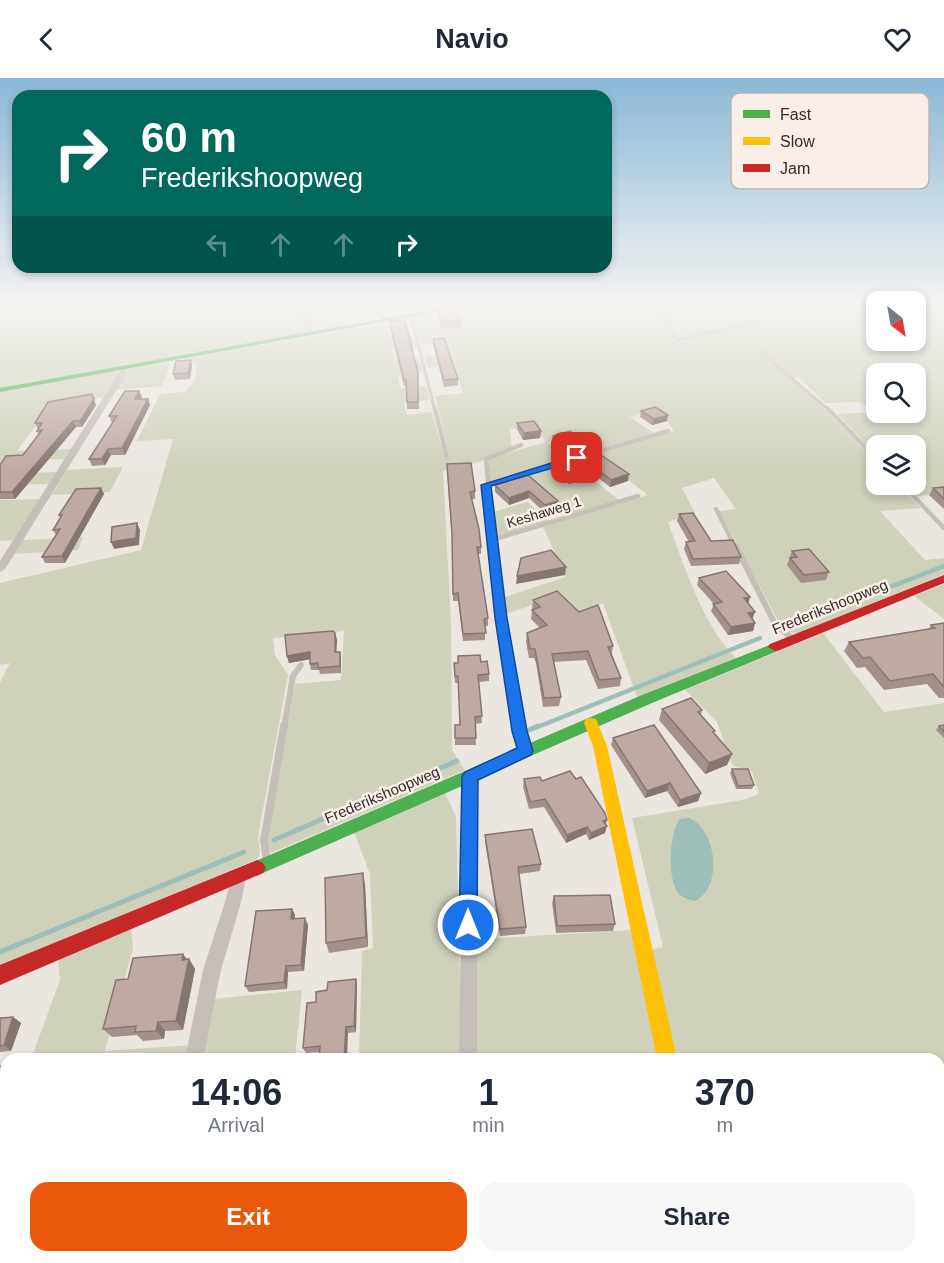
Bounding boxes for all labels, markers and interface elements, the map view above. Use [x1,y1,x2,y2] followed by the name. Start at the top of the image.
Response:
[30,23,63,56] icon: back
[881,23,914,56] icon: heart
[435,24,509,54] text: Navio
[731,93,929,189] legend
[780,106,812,123] text: Fast
[42,114,120,192] icon: right
[141,114,237,161] text: 60 m
[780,133,815,150] text: Slow
[780,160,810,177] text: Jam
[141,163,363,193] text: Frederikshoopweg
[201,228,234,261] icon: left
[264,228,297,261] icon: ahead
[327,228,360,261] icon: ahead
[390,228,423,261] icon: right
[866,291,926,351] north arrow
[866,291,926,495] map controls
[866,363,926,423] button: search
[551,432,602,483] pin
[866,435,926,495] button: layers
[560,441,593,474] icon: arrive
[505,493,583,531] street label: Keshaweg 1
[769,576,890,638] street label: Frederikshoopweg
[322,763,442,826] street label: Frederikshoopweg
[436,893,500,957] position arrow
[190,1072,282,1113] text: 14:06
[478,1072,498,1113] text: 1
[695,1072,755,1113] text: 370
[208,1114,265,1136] text: Arrival
[472,1114,505,1136] text: min
[716,1114,733,1136] text: m
[30,1182,467,1251] button: Exit
[479,1182,915,1251] button: Share

